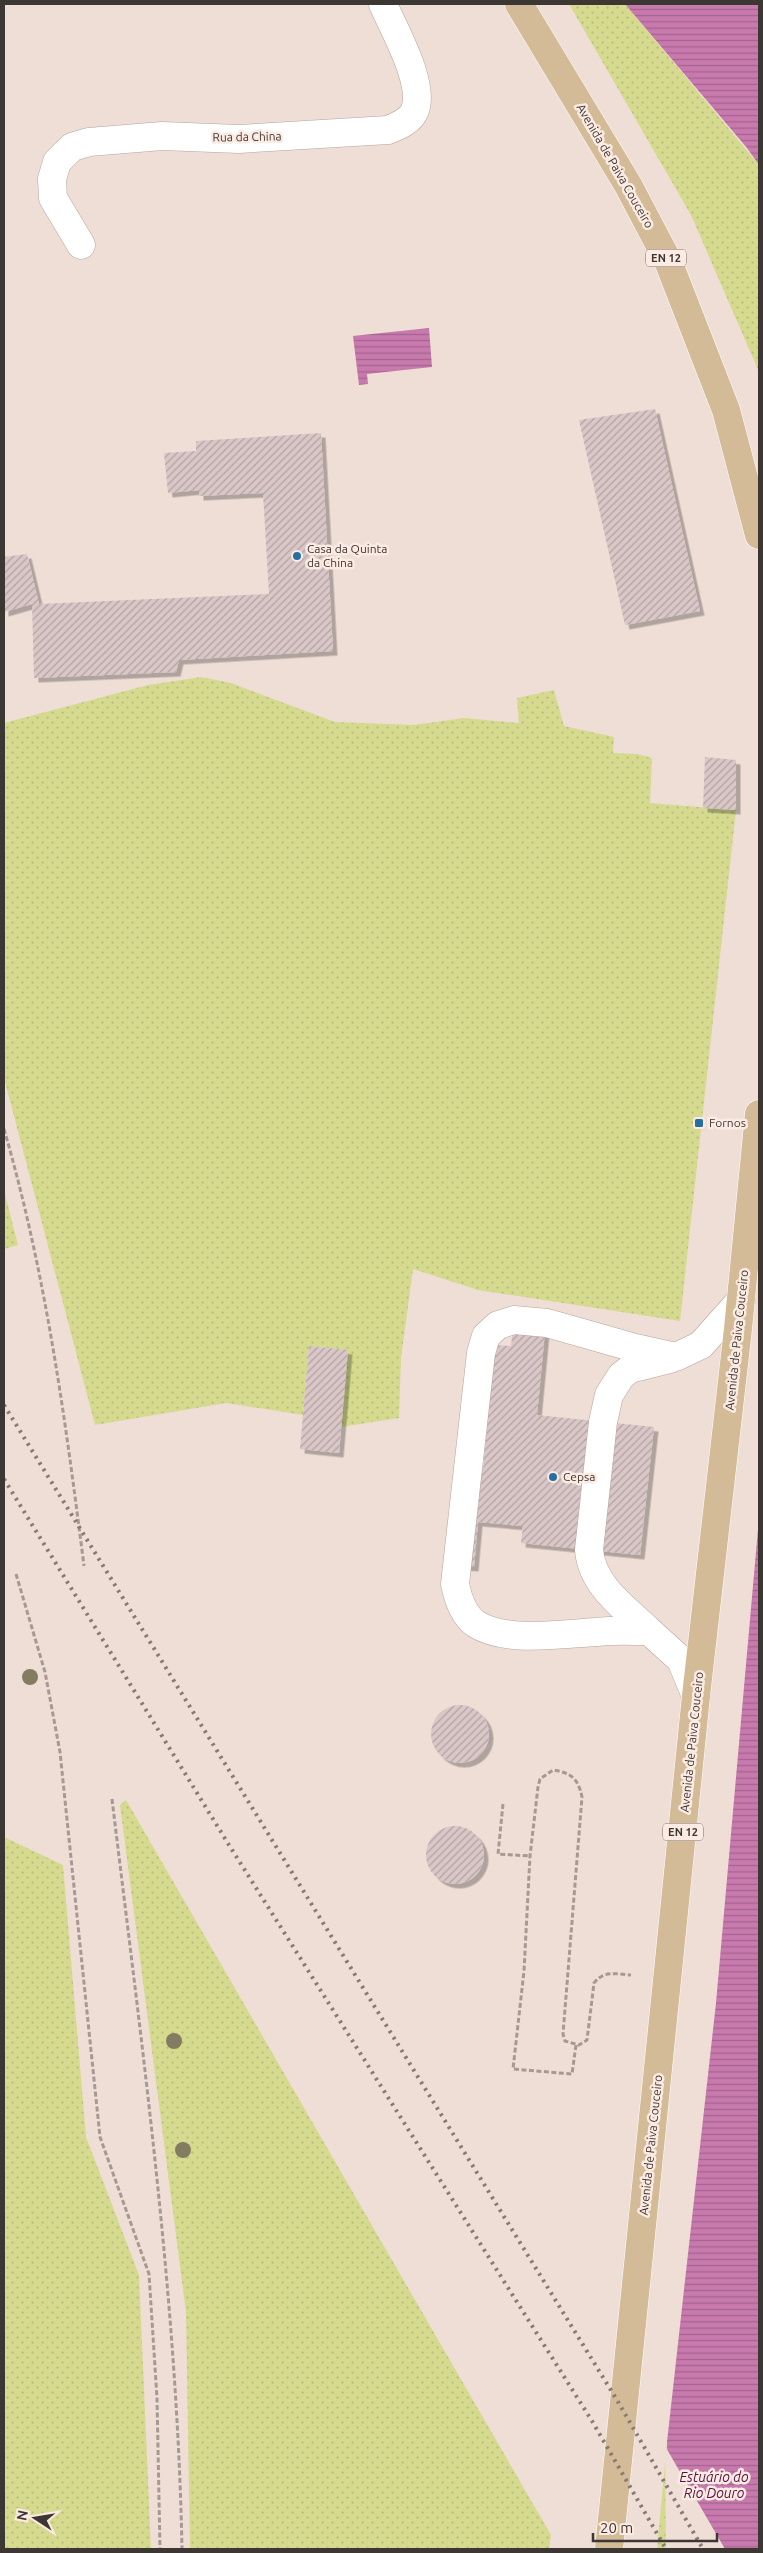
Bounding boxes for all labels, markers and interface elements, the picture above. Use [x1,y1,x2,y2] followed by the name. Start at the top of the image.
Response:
[575,101,656,230] street label: Avenida de Paiva Couceiro
[212,129,282,144] street label: Rua da China
[646,250,686,266] road number: EN 12
[307,542,387,569] place label: Casa da Quinta da China
[291,550,303,562] marker: Casa da Quinta da China
[709,1116,746,1129] place label: Fornos
[693,1117,705,1129] marker: Fornos
[723,1269,750,1411] street label: Avenida de Paiva Couceiro
[563,1470,595,1483] place label: Cepsa
[547,1471,559,1483] marker: Cepsa
[678,1671,705,1813] street label: Avenida de Paiva Couceiro
[663,1824,703,1840] road number: EN 12
[637,2074,664,2216] street label: Avenida de Paiva Couceiro
[679,2469,749,2501] water label: Estuário do Rio Douro
[10,2493,60,2543] north arrow
[13,2509,31,2522] text: N
[593,2510,717,2542] scale bar
[600,2519,633,2536] text: 20 m

